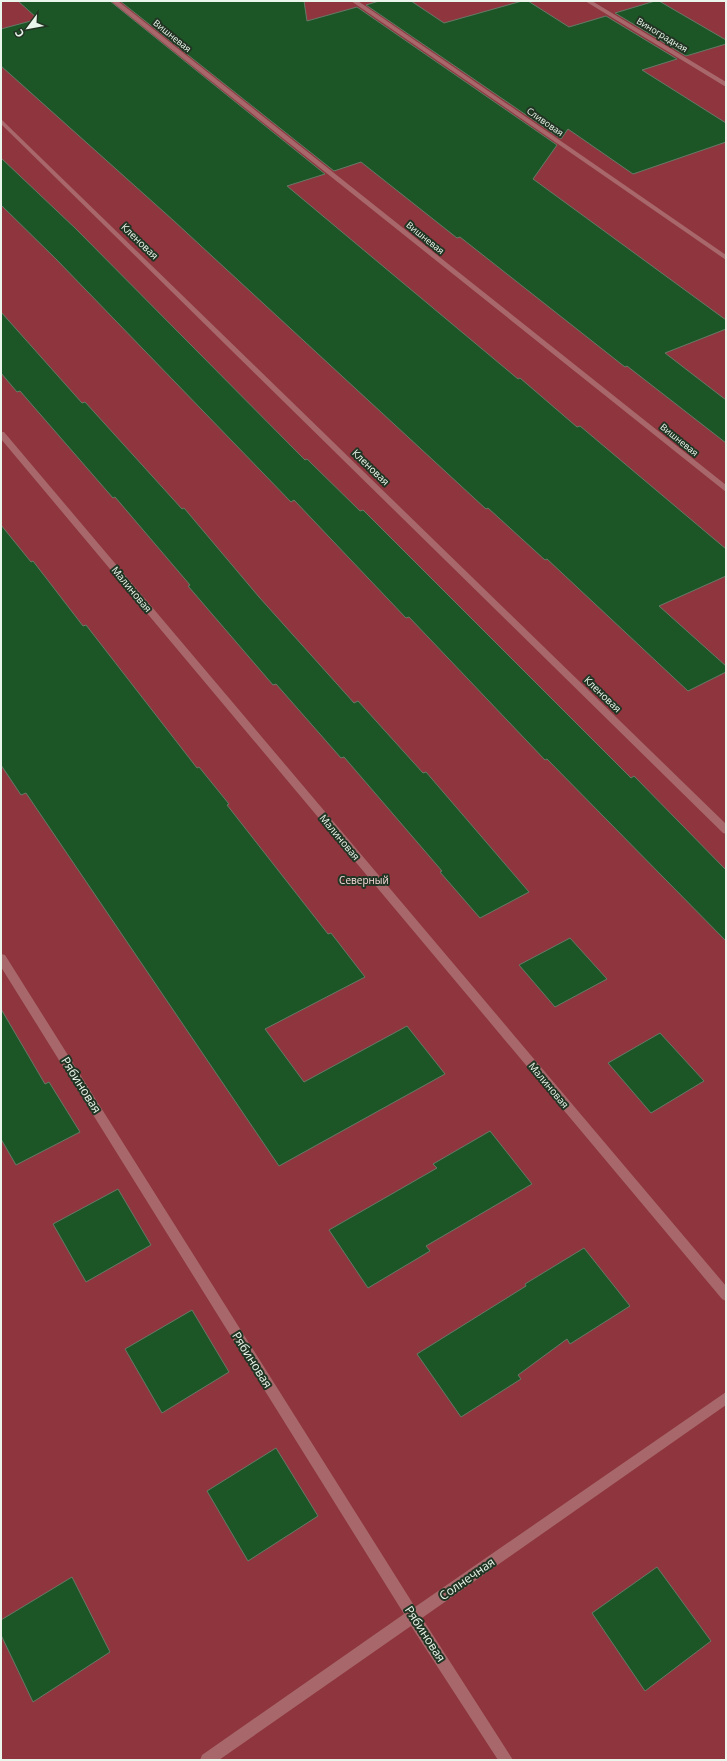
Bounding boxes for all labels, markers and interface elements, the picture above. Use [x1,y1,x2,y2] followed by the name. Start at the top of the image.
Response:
[8,8,48,48] north arrow
[634,14,690,55] street label: Виноградная
[151,16,194,55] street label: Вишневая
[11,27,27,41] text: С
[524,104,566,139] street label: Сливовая
[404,218,447,257] street label: Вишневая
[118,220,162,262] street label: Кленовая
[658,420,701,459] street label: Вишневая
[349,446,393,488] street label: Кленовая
[109,563,155,615] street label: Малиновая
[581,673,625,715] street label: Кленовая
[317,811,363,863] street label: Малиновая
[339,873,389,887] park label: Северный
[57,1053,105,1116] street label: Рябиновая
[526,1059,572,1111] street label: Малиновая
[228,1328,276,1391] street label: Рябиновая
[436,1553,498,1604] street label: Солнечная
[401,1602,450,1665] street label: Рябиновая

